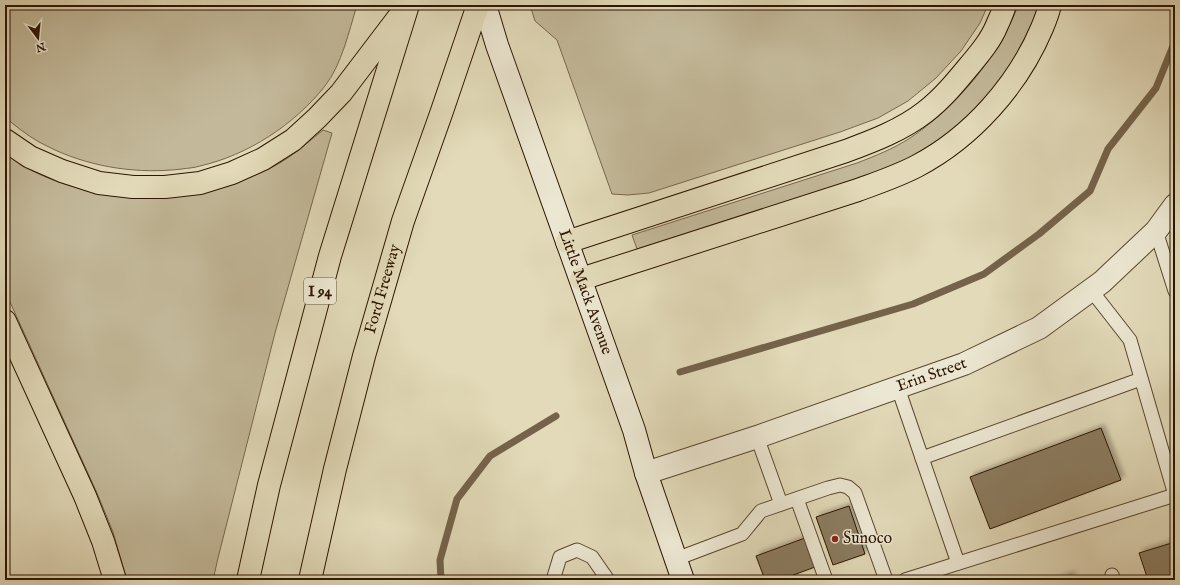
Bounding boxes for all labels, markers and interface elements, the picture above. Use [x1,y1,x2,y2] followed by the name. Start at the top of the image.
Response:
[18,18,58,58] north arrow
[34,38,48,55] text: N
[553,227,616,357] street label: Little Mack Avenue
[361,242,406,336] street label: Ford Freeway
[304,278,336,304] road number: I 94
[894,354,970,397] street label: Erin Street
[843,529,893,549] place label: Sunoco
[830,534,840,544] marker: Sunoco

